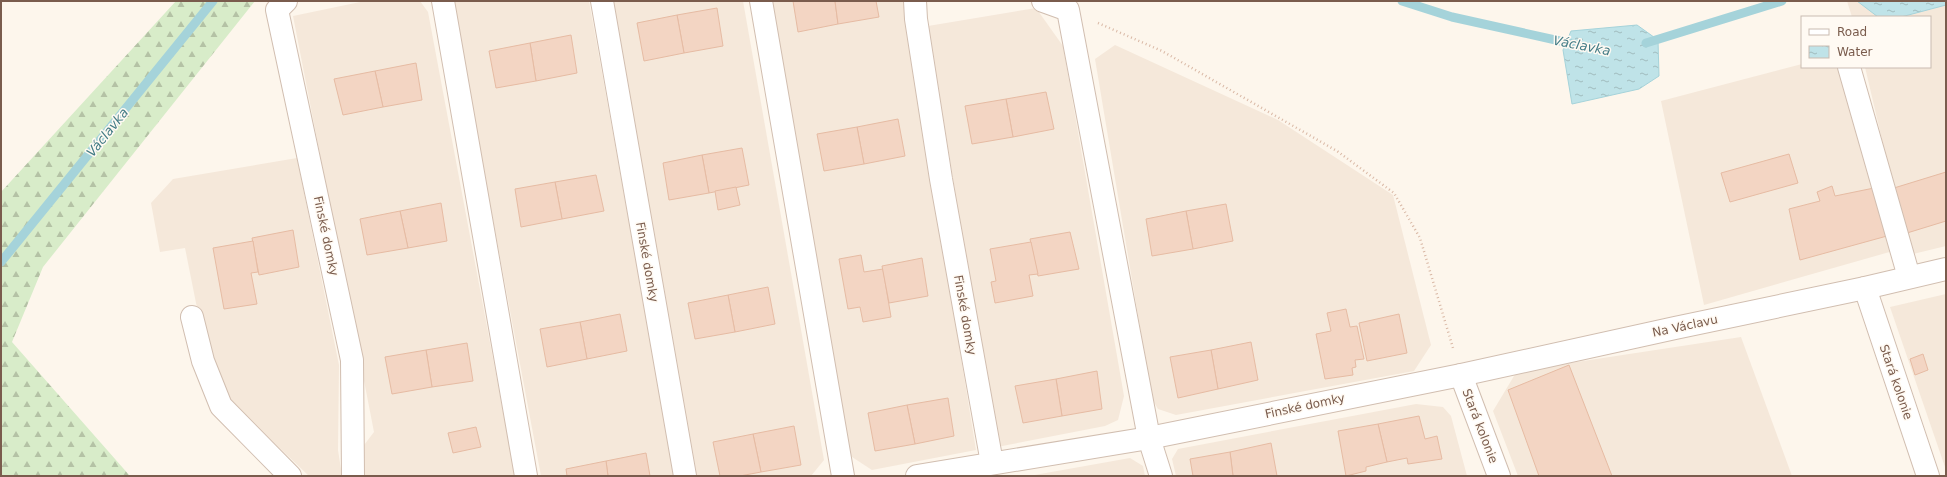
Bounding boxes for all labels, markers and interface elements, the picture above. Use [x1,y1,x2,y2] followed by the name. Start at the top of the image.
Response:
[1801,16,1931,68] legend
[1837,25,1867,39] text: Road
[1552,33,1612,58] water label: Václavka
[1837,45,1873,59] text: Water
[83,105,131,160] water label: Václavka
[311,195,341,277] street label: Finské domky
[633,221,661,303] street label: Finské domky
[951,274,979,356] street label: Finské domky
[1651,312,1719,340] street label: Na Václavu
[1877,343,1915,421] street label: Stará kolonie
[1459,387,1501,465] street label: Stará kolonie
[1264,391,1346,421] street label: Finské domky

